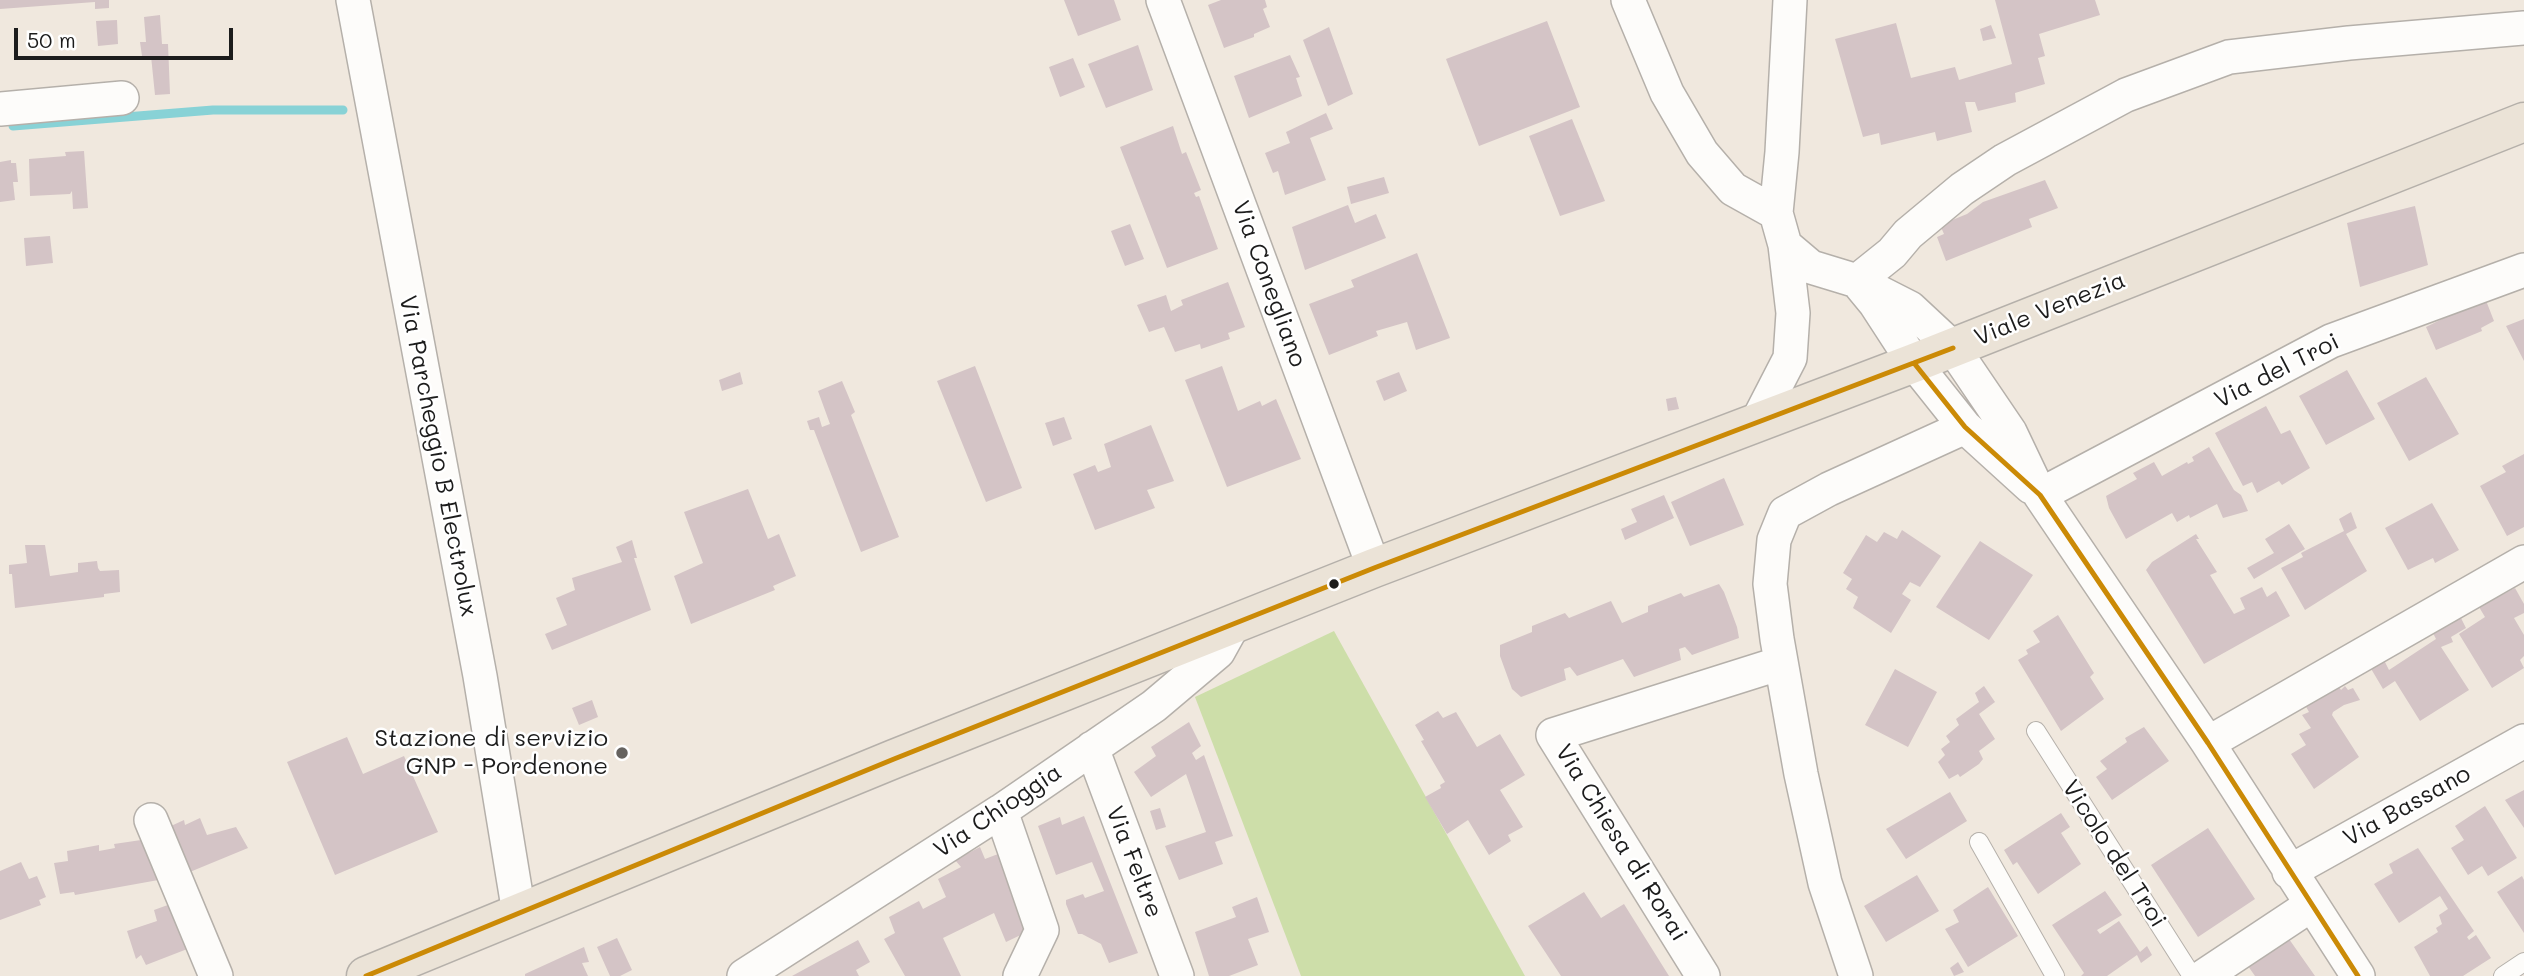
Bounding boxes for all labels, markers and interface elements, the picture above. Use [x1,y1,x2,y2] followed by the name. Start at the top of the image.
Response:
[18,14,236,58] scale bar
[27,26,76,53] text: 50 m
[1226,197,1312,371] street label: Via Conegliano
[1970,266,2130,352] street label: Viale Venezia
[393,293,483,619] street label: Via Parcheggio B Electrolux
[2210,327,2344,415] street label: Via del Troi
[1327,577,1341,591] unlabelled marker
[374,725,608,781] place label: Stazione di servizio GNP - Pordenone
[1549,739,1693,947] street label: Via Chiesa di Rorai
[614,745,630,761] marker: Stazione di servizio GNP - Pordenone
[929,758,1067,864] street label: Via Chioggia
[2338,759,2476,853] street label: Via Bassano
[2056,775,2172,933] street label: Vicolo del Troi
[1100,802,1168,922] street label: Via Feltre

